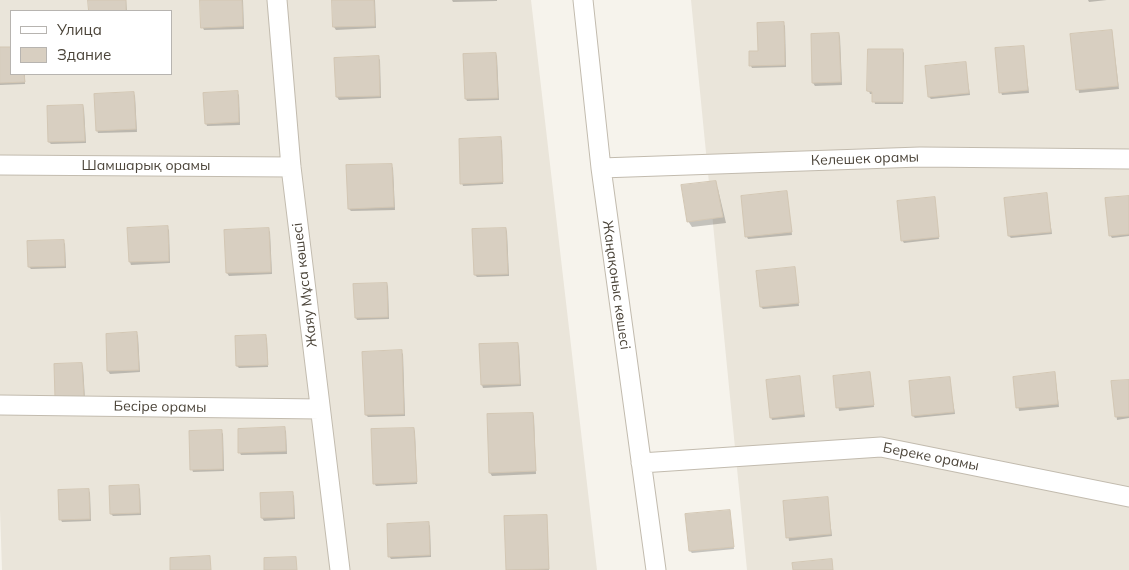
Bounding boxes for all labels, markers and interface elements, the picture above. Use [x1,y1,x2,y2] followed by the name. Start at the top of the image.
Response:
[10,10,172,75] legend
[57,20,102,39] text: Улица
[57,45,111,64] text: Здание
[811,149,919,169] street label: Келешек орамы
[82,158,210,174] street label: Шамшарық орамы
[599,219,633,351] street label: Жаңақоныс көшесі
[289,222,321,348] street label: Жаяу Мұса көшесі
[113,398,207,416] street label: Бесіре орамы
[882,439,980,475] street label: Береке орамы

